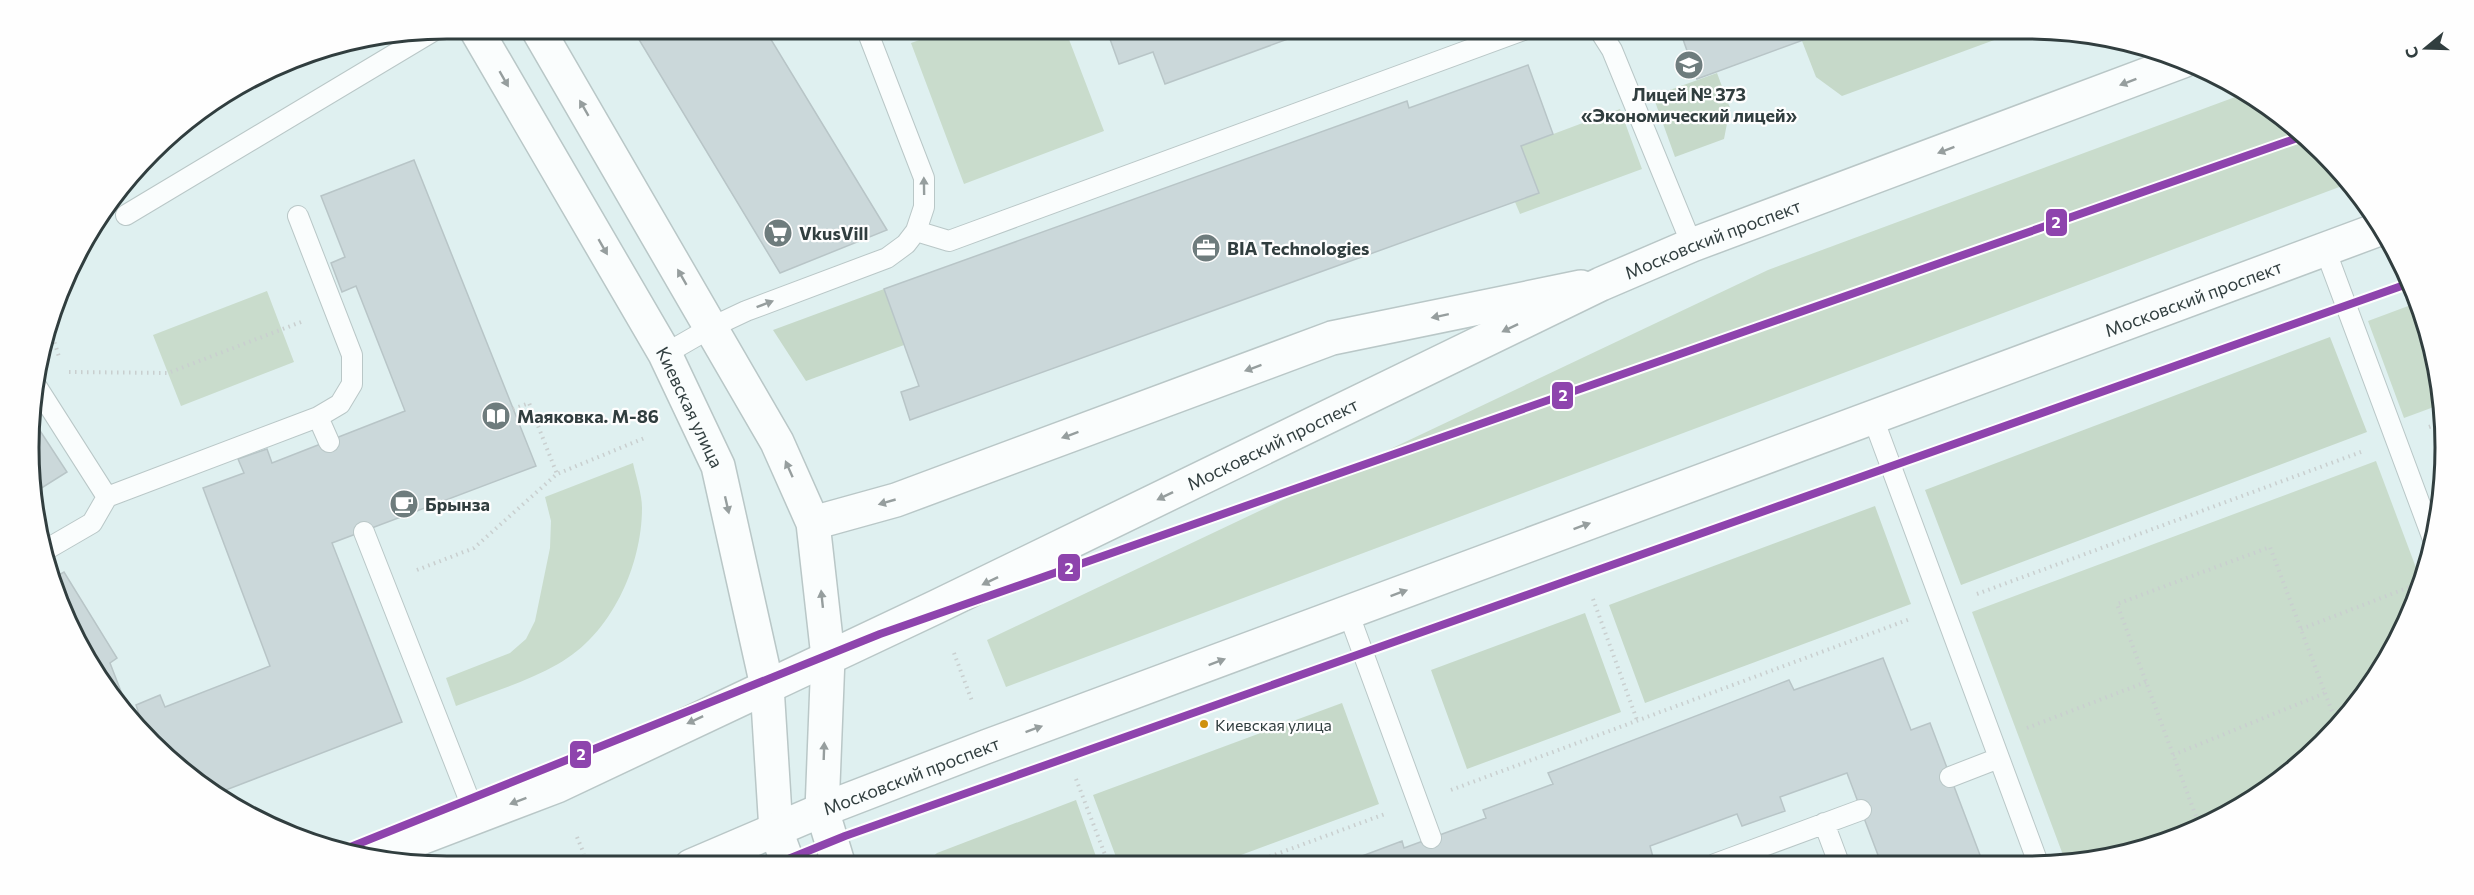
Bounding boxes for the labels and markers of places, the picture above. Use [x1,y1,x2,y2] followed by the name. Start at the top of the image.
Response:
[1673,49,1705,81] school or university icon: Лицей № 373 «Экономический лицей»
[1581,83,1797,126] place label: Лицей № 373 «Экономический лицей»
[762,217,794,249] supermarket icon: VkusVill
[799,222,868,244] place label: VkusVill
[1190,232,1222,264] office icon: BIA Technologies
[1227,237,1369,259] place label: BIA Technologies
[480,400,512,432] library icon: Маяковка. М-86
[517,405,659,427] place label: Маяковка. М-86
[388,488,420,520] cafe icon: Брынза
[425,493,490,515] place label: Брынза
[1215,715,1332,734] place label: Киевская улица
[1198,718,1210,730] marker: Киевская улица

